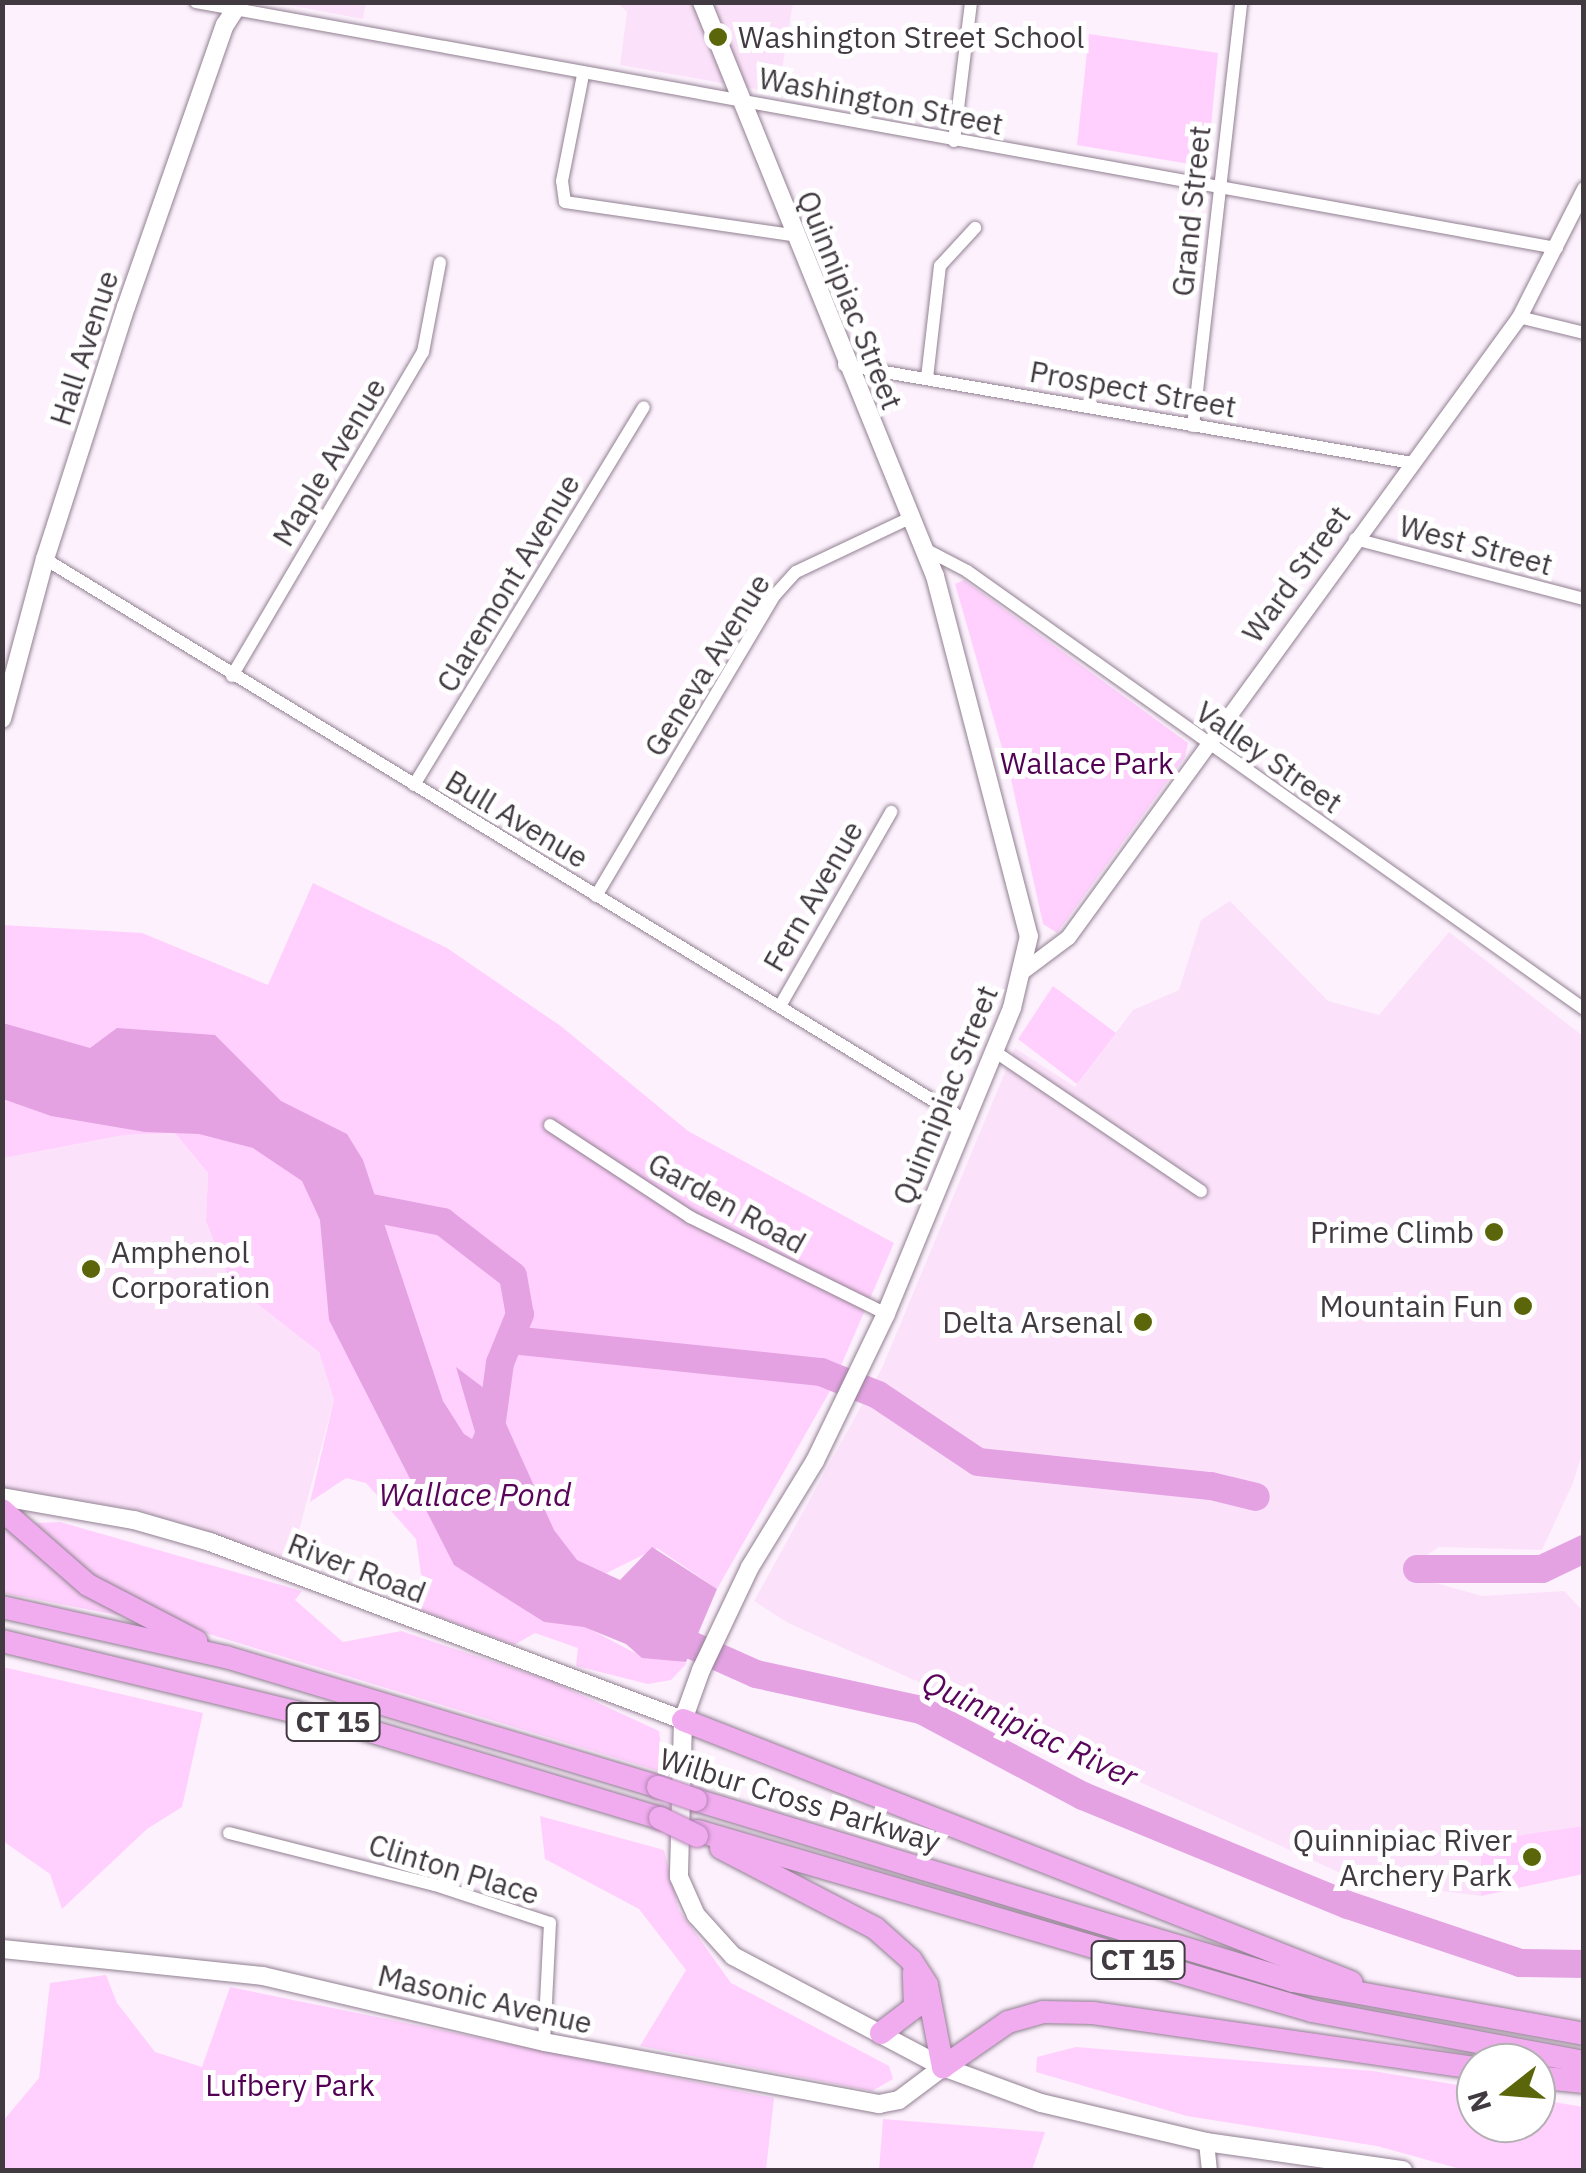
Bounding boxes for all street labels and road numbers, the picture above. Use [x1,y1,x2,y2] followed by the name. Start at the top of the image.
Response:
[756,60,1006,142] street label: Washington Street
[1164,124,1218,298] street label: Grand Street
[790,185,910,415] street label: Quinnipiac Street
[42,266,126,430] street label: Hall Avenue
[1027,353,1239,425] street label: Prospect Street
[265,371,393,553] street label: Maple Avenue
[429,467,587,699] street label: Claremont Avenue
[1234,499,1358,649] street label: Ward Street
[1395,507,1557,583] street label: West Street
[637,567,777,763] street label: Geneva Avenue
[1189,693,1349,821] street label: Valley Street
[439,762,595,876] street label: Bull Avenue
[755,814,871,978] street label: Fern Avenue
[885,980,1005,1210] street label: Quinnipiac Street
[642,1145,812,1261] street label: Garden Road
[283,1525,431,1611] street label: River Road
[286,1699,380,1745] road number: CT 15
[655,1740,945,1860] street label: Wilbur Cross Parkway
[364,1826,544,1912] street label: Clinton Place
[1090,1937,1186,1983] road number: CT 15
[374,1957,596,2041] street label: Masonic Avenue

